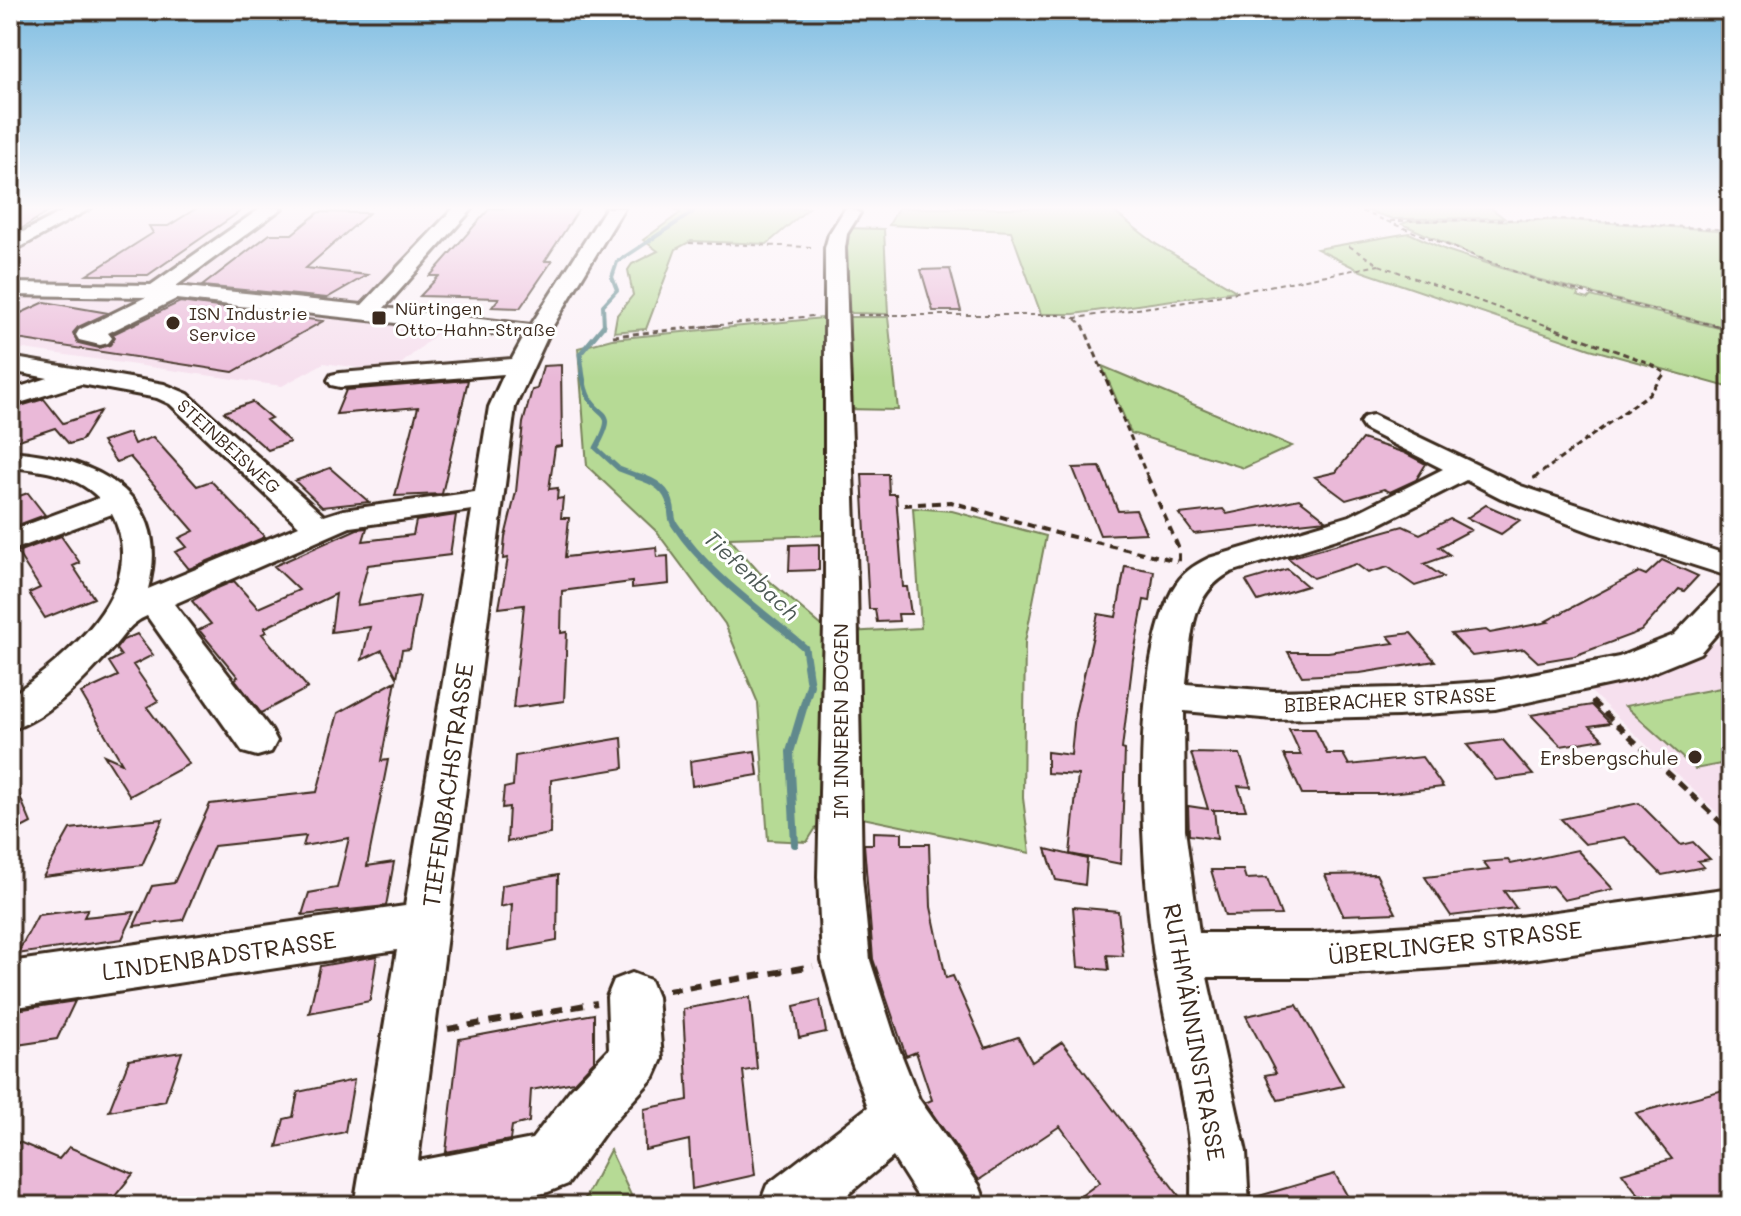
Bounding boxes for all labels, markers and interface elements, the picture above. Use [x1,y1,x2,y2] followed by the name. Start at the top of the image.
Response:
[395,296,556,341] place label: Nürtingen Otto-Hahn-Straße
[189,301,308,346] place label: ISN Industrie Service
[370,309,388,327] marker: Nürtingen Otto-Hahn-Straße
[164,314,182,332] marker: ISN Industrie Service
[172,393,286,499] street label: STEINBEISWEG
[698,523,806,627] water label: Tiefenbach
[827,623,853,819] street label: IM INNEREN BOGEN
[414,661,480,909] street label: TIEFENBACHSTRASSE
[1283,680,1497,718] street label: BIBERACHER STRASSE
[1540,744,1679,770] place label: Ersbergschule
[1686,748,1704,766] marker: Ersbergschule
[1157,901,1233,1163] street label: RUTHMÄNNINSTRASSE
[1327,913,1583,971] street label: ÜBERLINGER STRASSE
[100,923,338,987] street label: LINDENBADSTRASSE

